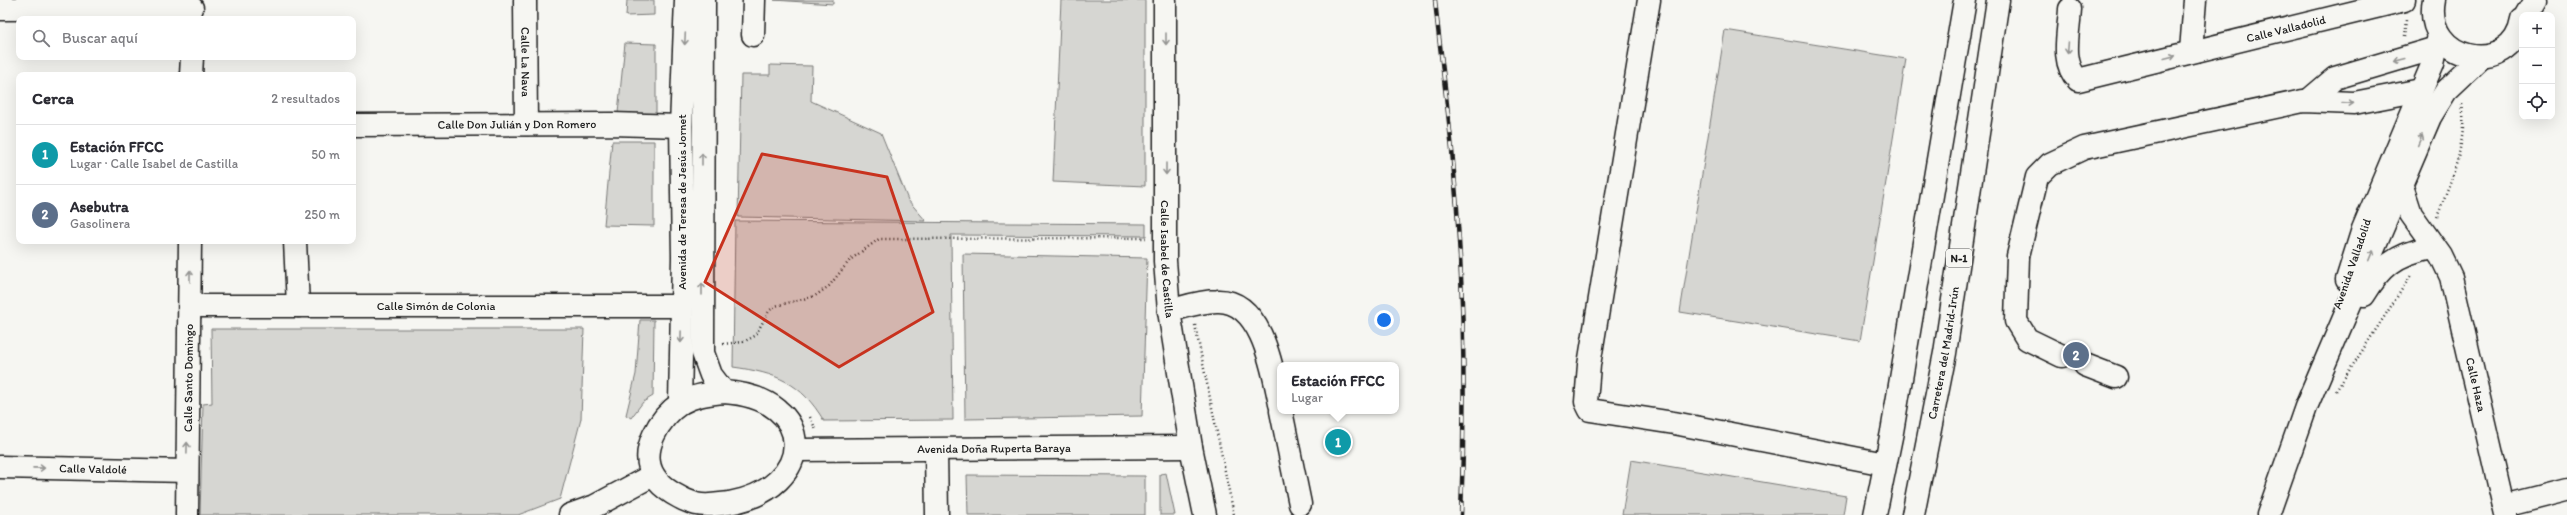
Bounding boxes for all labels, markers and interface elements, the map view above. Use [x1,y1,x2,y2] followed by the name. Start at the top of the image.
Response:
[2245,12,2327,45] street label: Calle Valladolid
[2519,12,2555,120] map controls
[2519,12,2555,48] button: +
[16,16,356,60] search box
[30,27,52,49] icon: search
[518,27,533,97] street label: Calle La Nava
[62,29,138,47] text: Buscar aquí
[682,32,689,45] one-way arrow
[1162,32,1170,45] one-way arrow
[2064,41,2071,54] one-way arrow
[2519,48,2555,84] button: −
[2163,52,2176,60] one-way arrow
[2393,57,2406,64] one-way arrow
[2519,84,2555,120] button: locate
[32,88,74,108] text: Cerca
[271,91,340,106] text: 2 resultados
[2341,99,2354,106] one-way arrow
[675,114,689,290] street label: Avenida de Teresa de Jesús Jornet
[438,117,596,132] street label: Calle Don Julián y Don Romero
[2417,134,2424,146] one-way arrow
[70,138,164,156] text: Estación FFCC
[42,147,48,162] text: 1
[311,147,340,162] text: 50 m
[698,153,706,166] one-way arrow
[70,156,238,171] text: Lugar · Calle Isabel de Castilla
[1162,162,1170,175] one-way arrow
[70,198,129,216] text: Asebutra
[1158,200,1177,319] street label: Calle Isabel de Castilla
[42,207,48,222] text: 2
[304,207,340,222] text: 250 m
[70,216,130,231] text: Gasolinera
[2330,216,2374,311] street label: Avenida Valladolid
[1946,249,1972,267] road number: N-1
[2368,250,2376,262] one-way arrow
[186,270,194,283] one-way arrow
[698,283,706,296] one-way arrow
[1925,285,1962,421] street label: Carretera del Madrid-Irún
[377,299,495,313] street label: Calle Simón de Colonia
[1374,310,1394,330] your location
[181,324,196,432] street label: Calle Santo Domingo
[677,330,685,343] one-way arrow
[2063,340,2089,370] pin: 2
[2463,356,2489,414] street label: Calle Haza
[1277,362,1399,414] popup
[1291,372,1385,390] text: Estación FFCC
[1291,390,1323,405] text: Lugar
[1325,427,1351,457] pin: 1
[917,441,1071,456] street label: Avenida Doña Ruperta Baraya
[184,442,191,455] one-way arrow
[59,461,127,477] street label: Calle Valdolé
[32,464,45,472] one-way arrow

